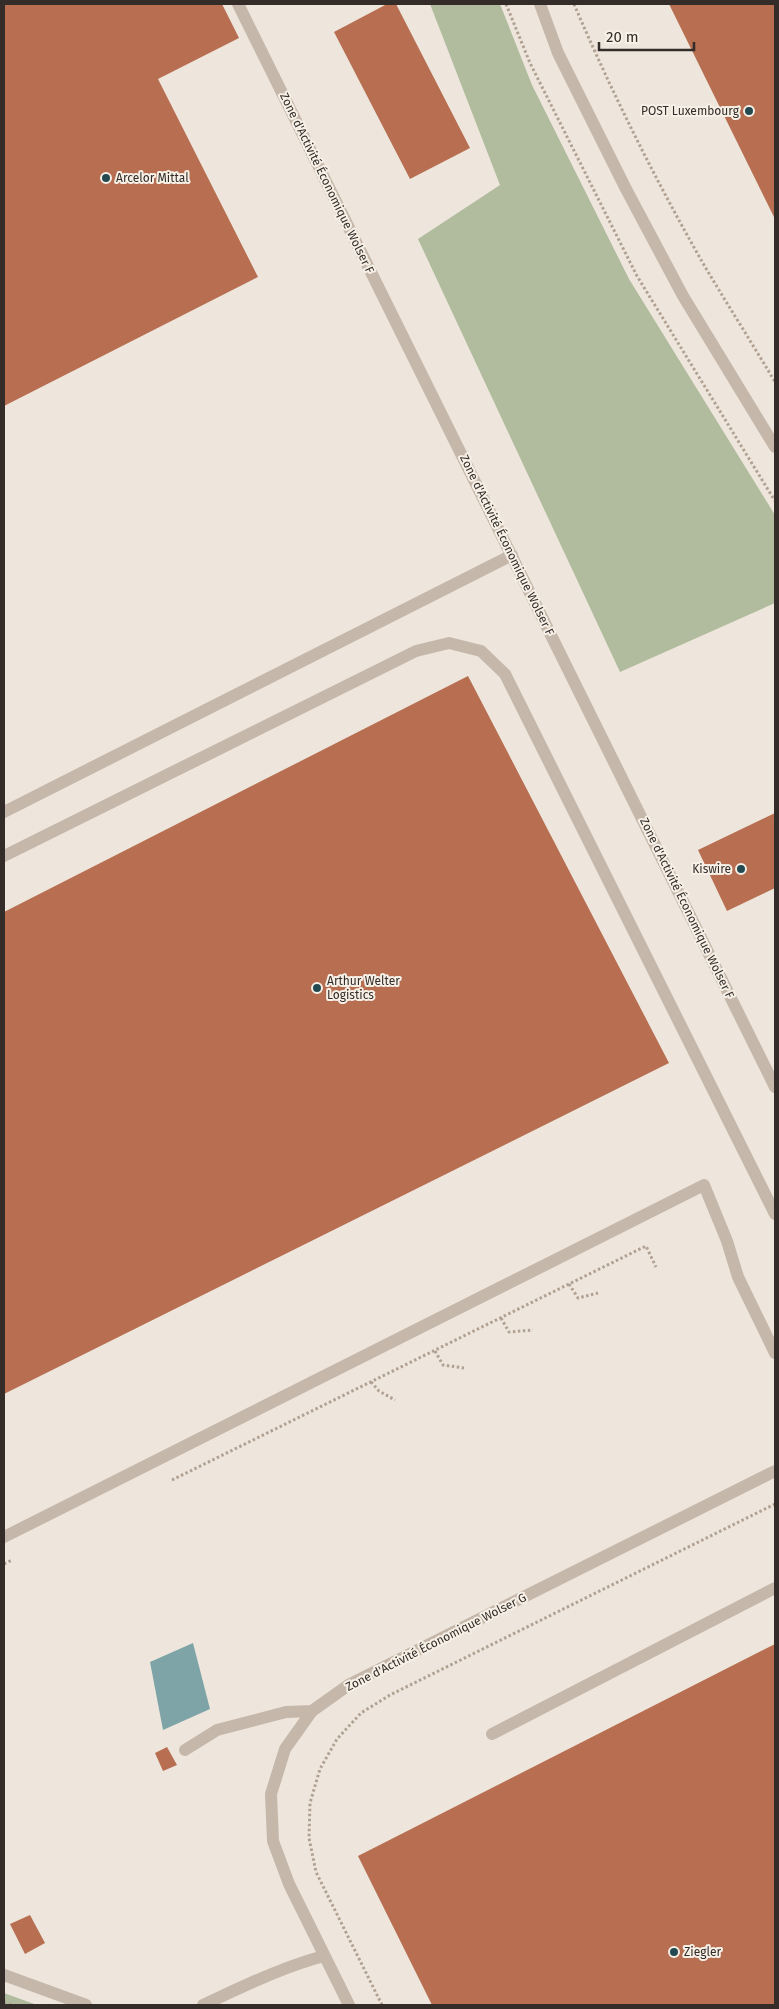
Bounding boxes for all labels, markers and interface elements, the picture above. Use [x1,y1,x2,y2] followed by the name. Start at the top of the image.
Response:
[599,20,694,52] scale bar
[606,28,639,46] text: 20 m
[277,90,378,276] street label: Zone d'Activité Économique Wolser F
[641,104,740,118] place label: POST Luxembourg
[743,105,755,117] marker: POST Luxembourg
[116,171,189,185] place label: Arcelor Mittal
[100,172,112,184] marker: Arcelor Mittal
[457,452,558,638] street label: Zone d'Activité Économique Wolser F
[637,815,738,1001] street label: Zone d'Activité Économique Wolser F
[692,862,731,876] place label: Kiswire
[735,863,747,875] marker: Kiswire
[327,974,400,1002] place label: Arthur Welter Logistics
[311,982,323,994] marker: Arthur Welter Logistics
[343,1589,529,1694] street label: Zone d'Activité Économique Wolser G
[684,1945,721,1959] place label: Ziegler
[668,1946,680,1958] marker: Ziegler

